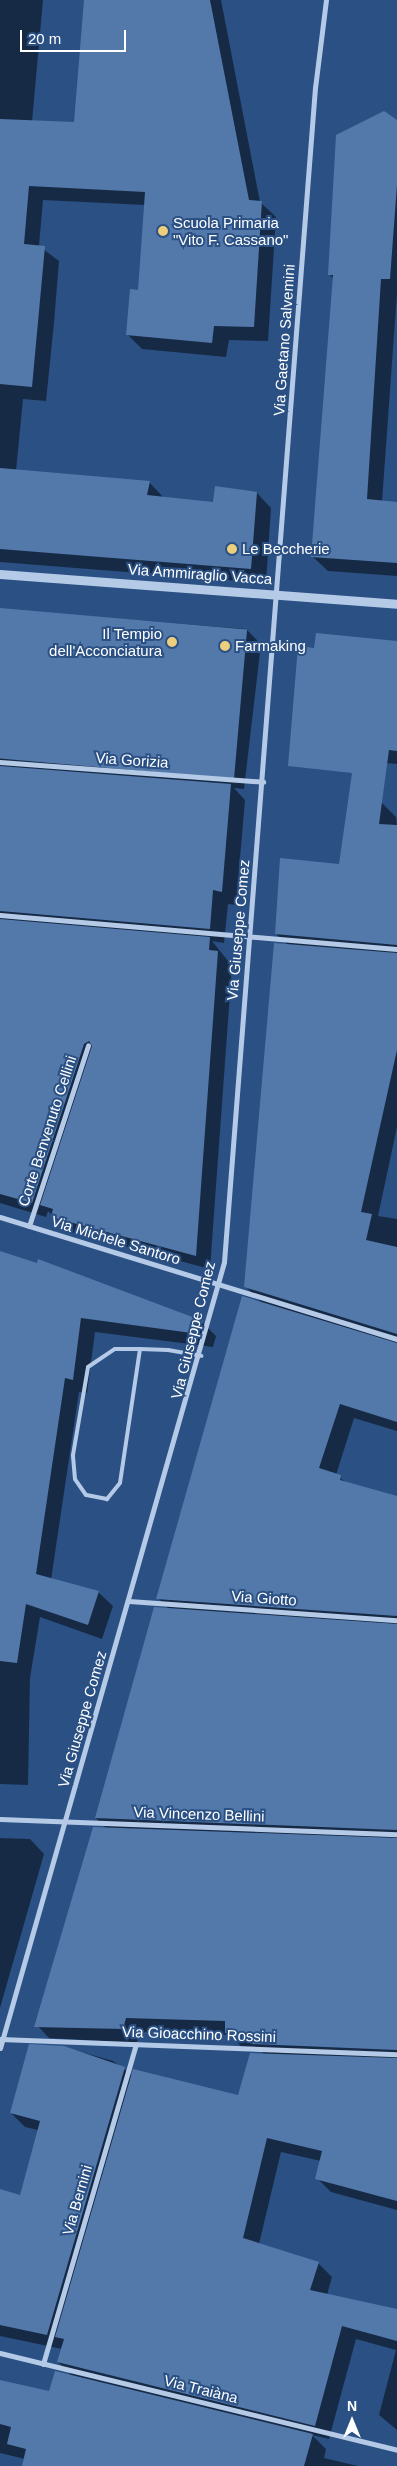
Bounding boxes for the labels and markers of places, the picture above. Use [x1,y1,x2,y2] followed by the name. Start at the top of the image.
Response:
[173,213,288,248] place label: Scuola Primaria "Vito F. Cassano"
[157,225,169,237] marker: Scuola Primaria "Vito F. Cassano"
[242,540,330,558] place label: Le Beccherie
[226,543,238,555] marker: Le Beccherie
[49,624,162,659] place label: Il Tempio dell'Acconciatura
[166,636,178,648] marker: Il Tempio dell'Acconciatura
[235,637,306,655] place label: Farmaking
[219,640,231,652] marker: Farmaking

